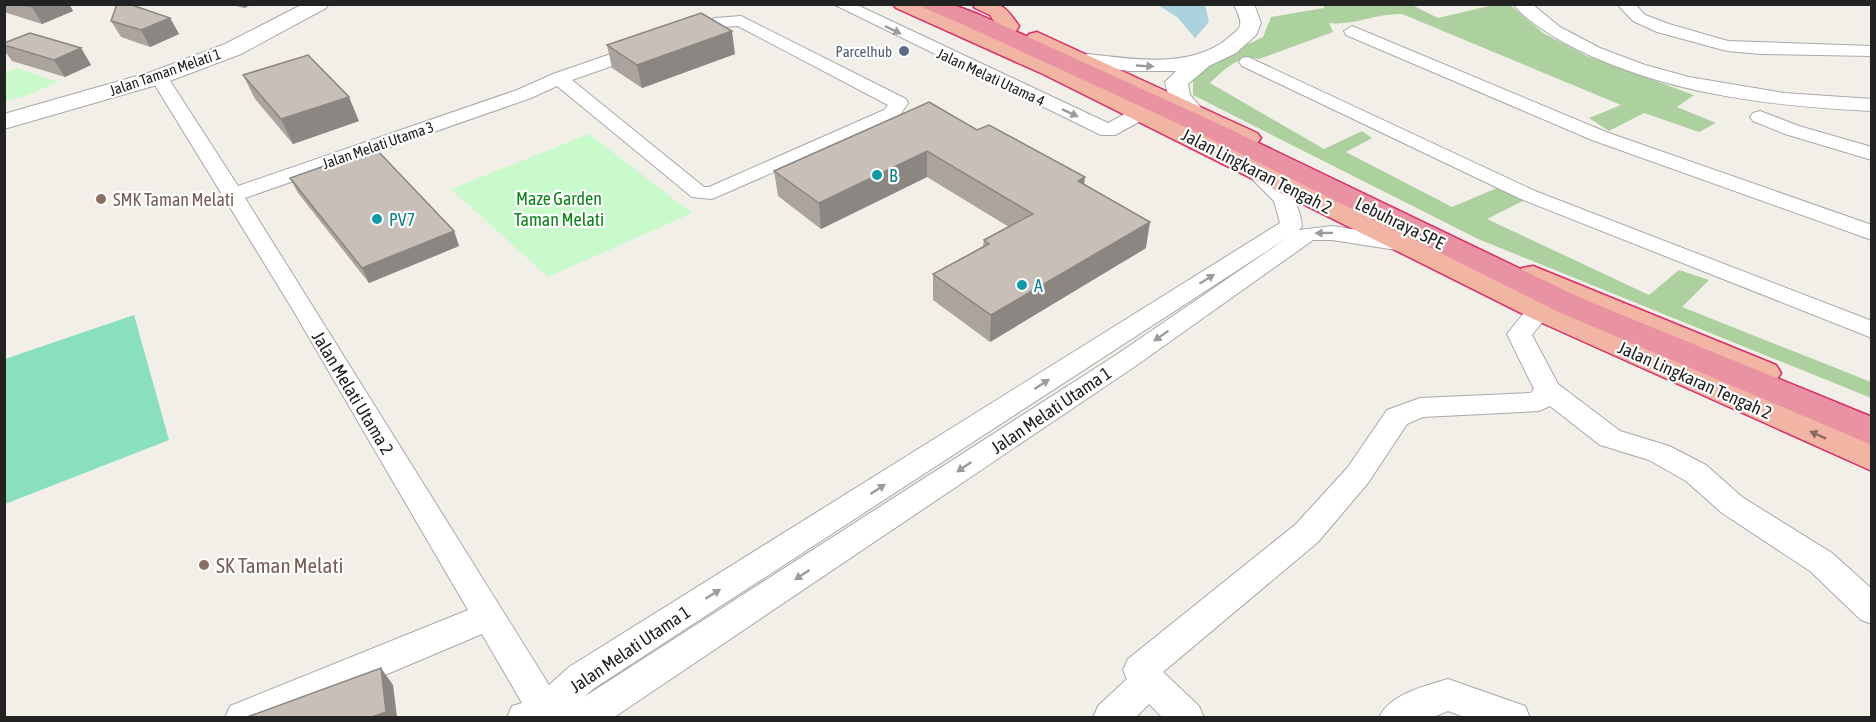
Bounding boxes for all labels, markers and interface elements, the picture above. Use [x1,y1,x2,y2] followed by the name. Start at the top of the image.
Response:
[884,25,902,35] one-way arrow
[836,43,892,60] place label: Parcelhub
[897,44,911,58] marker: Parcelhub
[107,45,223,99] street label: Jalan Taman Melati 1
[935,45,1047,109] street label: Jalan Melati Utama 4
[1135,61,1154,70] one-way arrow
[1061,108,1079,118] one-way arrow
[320,118,436,172] street label: Jalan Melati Utama 3
[1178,124,1336,218] street label: Jalan Lingkaran Tengah 2
[889,165,898,186] place label: B
[870,168,884,182] marker: B
[514,188,604,230] park label: Maze Garden Taman Melati
[113,189,234,210] place label: SMK Taman Melati
[94,192,108,206] marker: SMK Taman Melati
[1352,192,1448,254] street label: Lebuhraya SPE
[389,209,415,230] place label: PV7
[370,212,384,226] marker: PV7
[1315,229,1334,238] one-way arrow
[1199,274,1215,285] one-way arrow
[1034,275,1043,296] place label: A
[1015,278,1029,292] marker: A
[308,328,398,458] street label: Jalan Melati Utama 2
[1153,330,1170,341] one-way arrow
[1615,337,1775,423] street label: Jalan Lingkaran Tengah 2
[987,362,1115,458] street label: Jalan Melati Utama 1
[1034,379,1051,390] one-way arrow
[1809,430,1826,439] one-way arrow
[956,462,973,473] one-way arrow
[870,484,886,495] one-way arrow
[216,553,343,577] place label: SK Taman Melati
[197,558,211,572] marker: SK Taman Melati
[794,569,810,580] one-way arrow
[705,588,722,599] one-way arrow
[566,601,694,697] street label: Jalan Melati Utama 1

